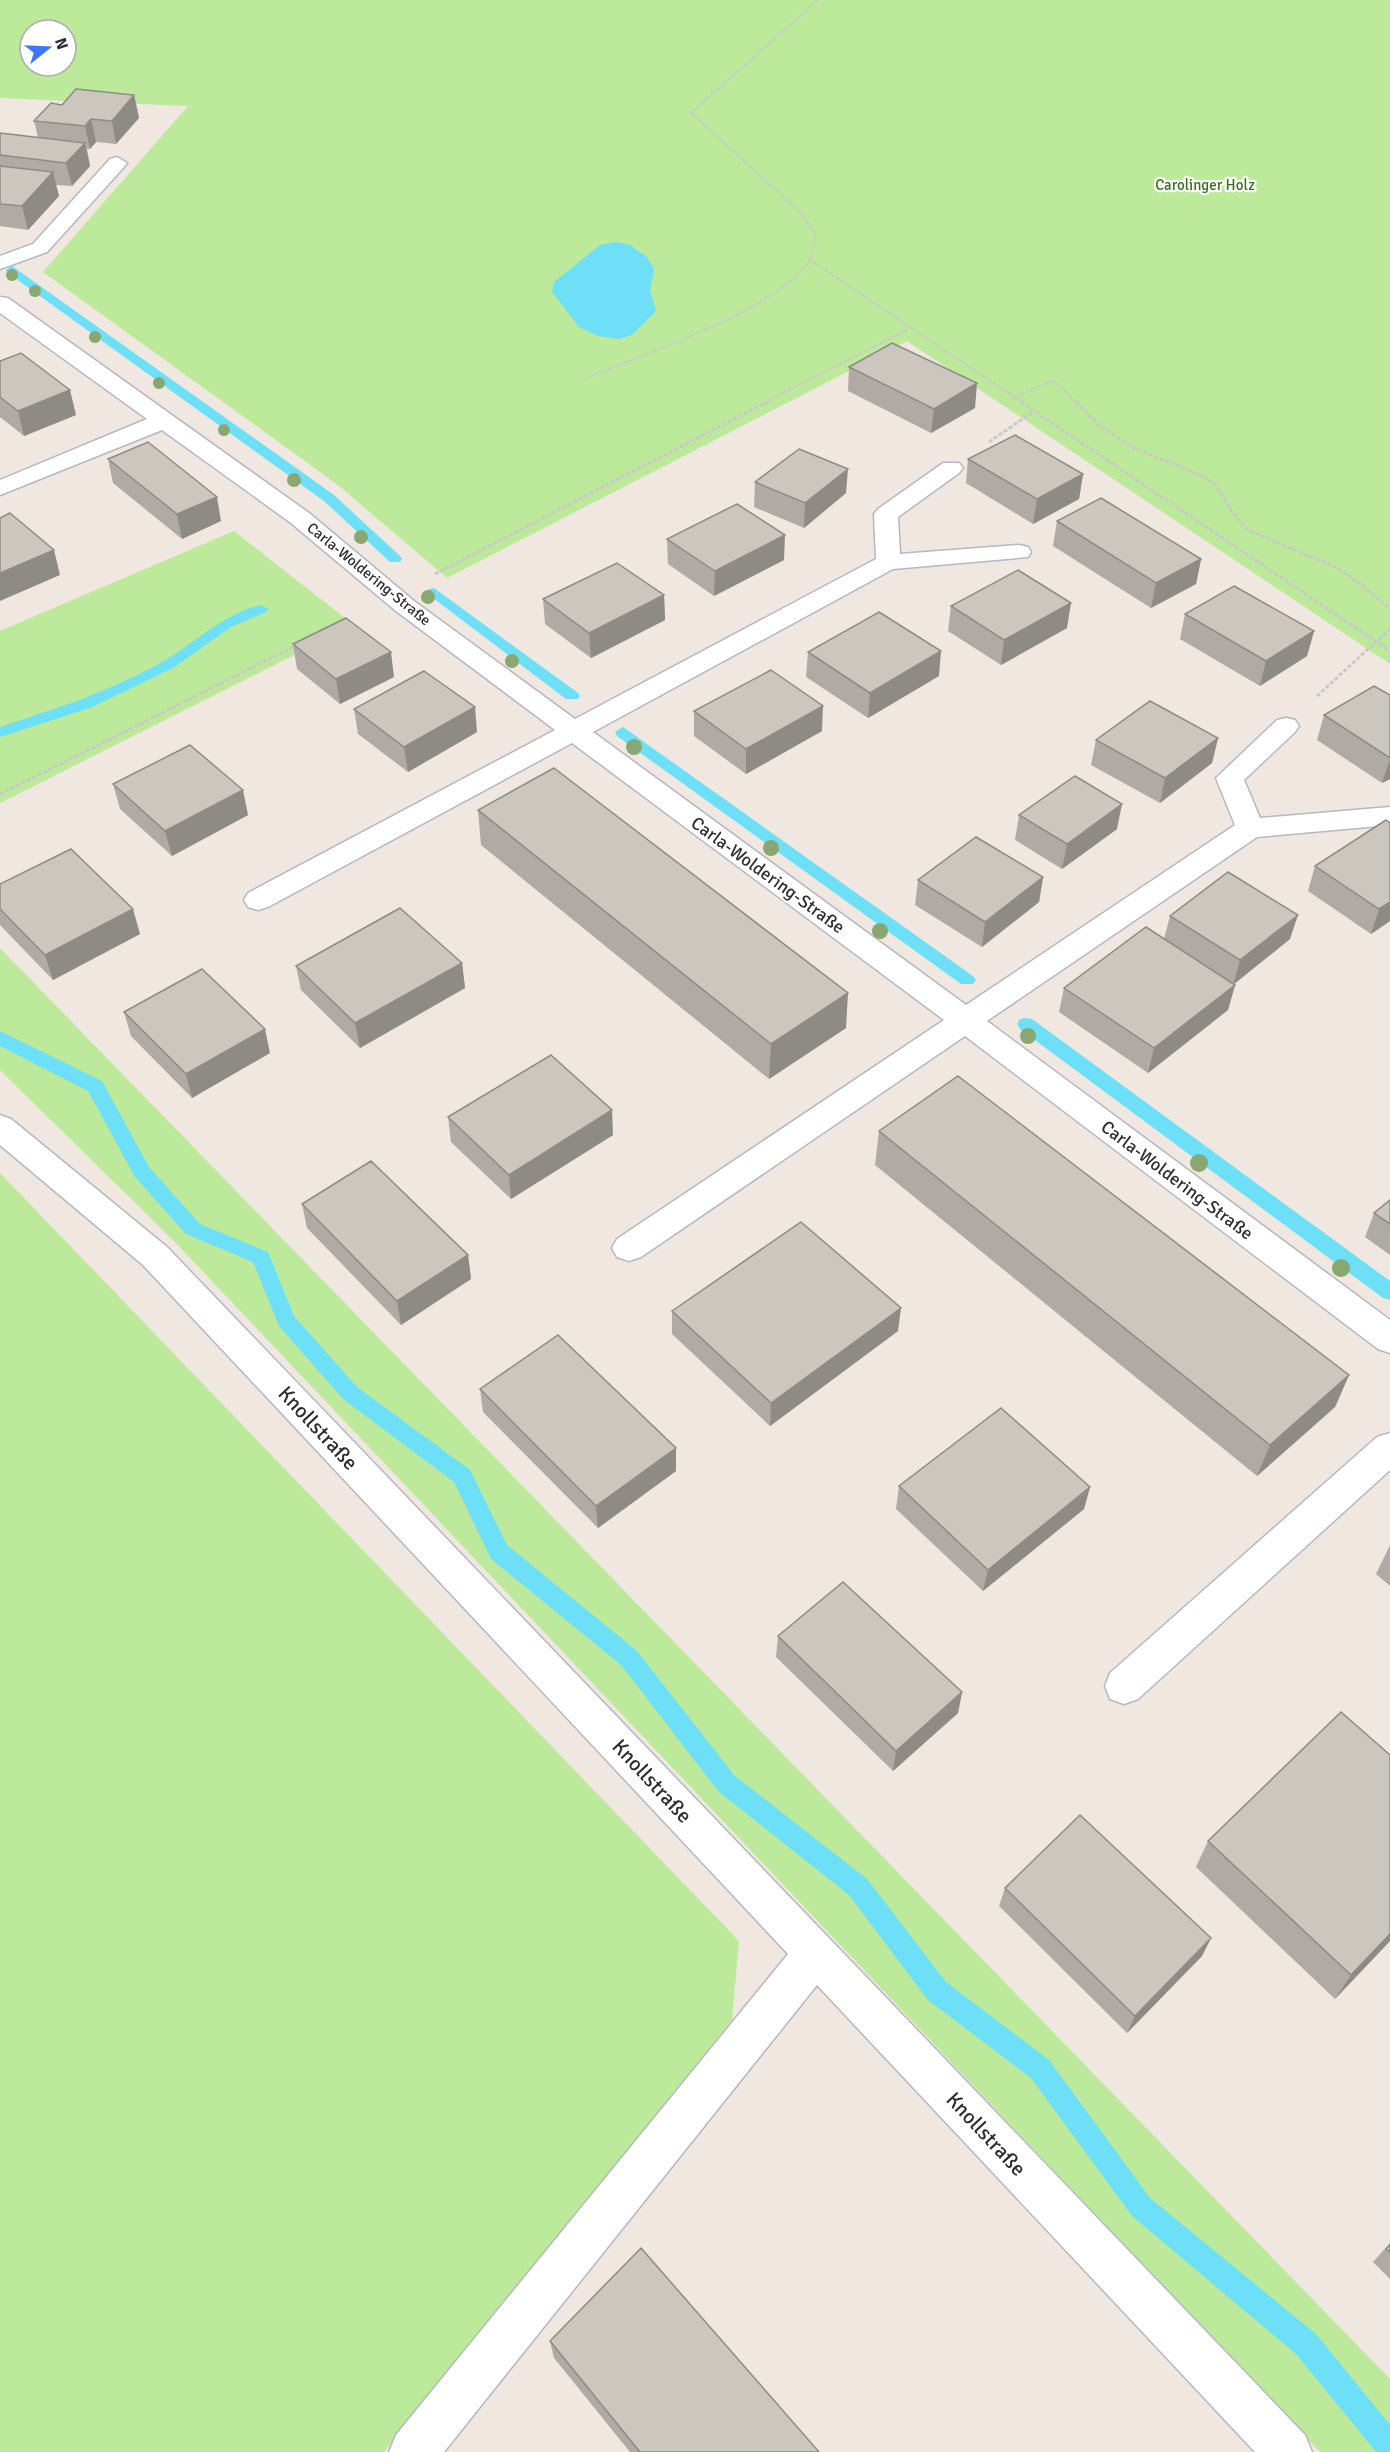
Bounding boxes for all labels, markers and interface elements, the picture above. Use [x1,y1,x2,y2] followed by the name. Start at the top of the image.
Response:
[18,18,78,78] north arrow
[50,35,73,52] text: N
[1155,176,1255,194] park label: Carolinger Holz
[304,519,434,629] street label: Carla-Woldering-Straße
[687,812,849,938] street label: Carla-Woldering-Straße
[1097,1116,1257,1244] street label: Carla-Woldering-Straße
[273,1381,363,1475] street label: Knollstraße
[607,1734,697,1828] street label: Knollstraße
[941,2087,1031,2181] street label: Knollstraße

